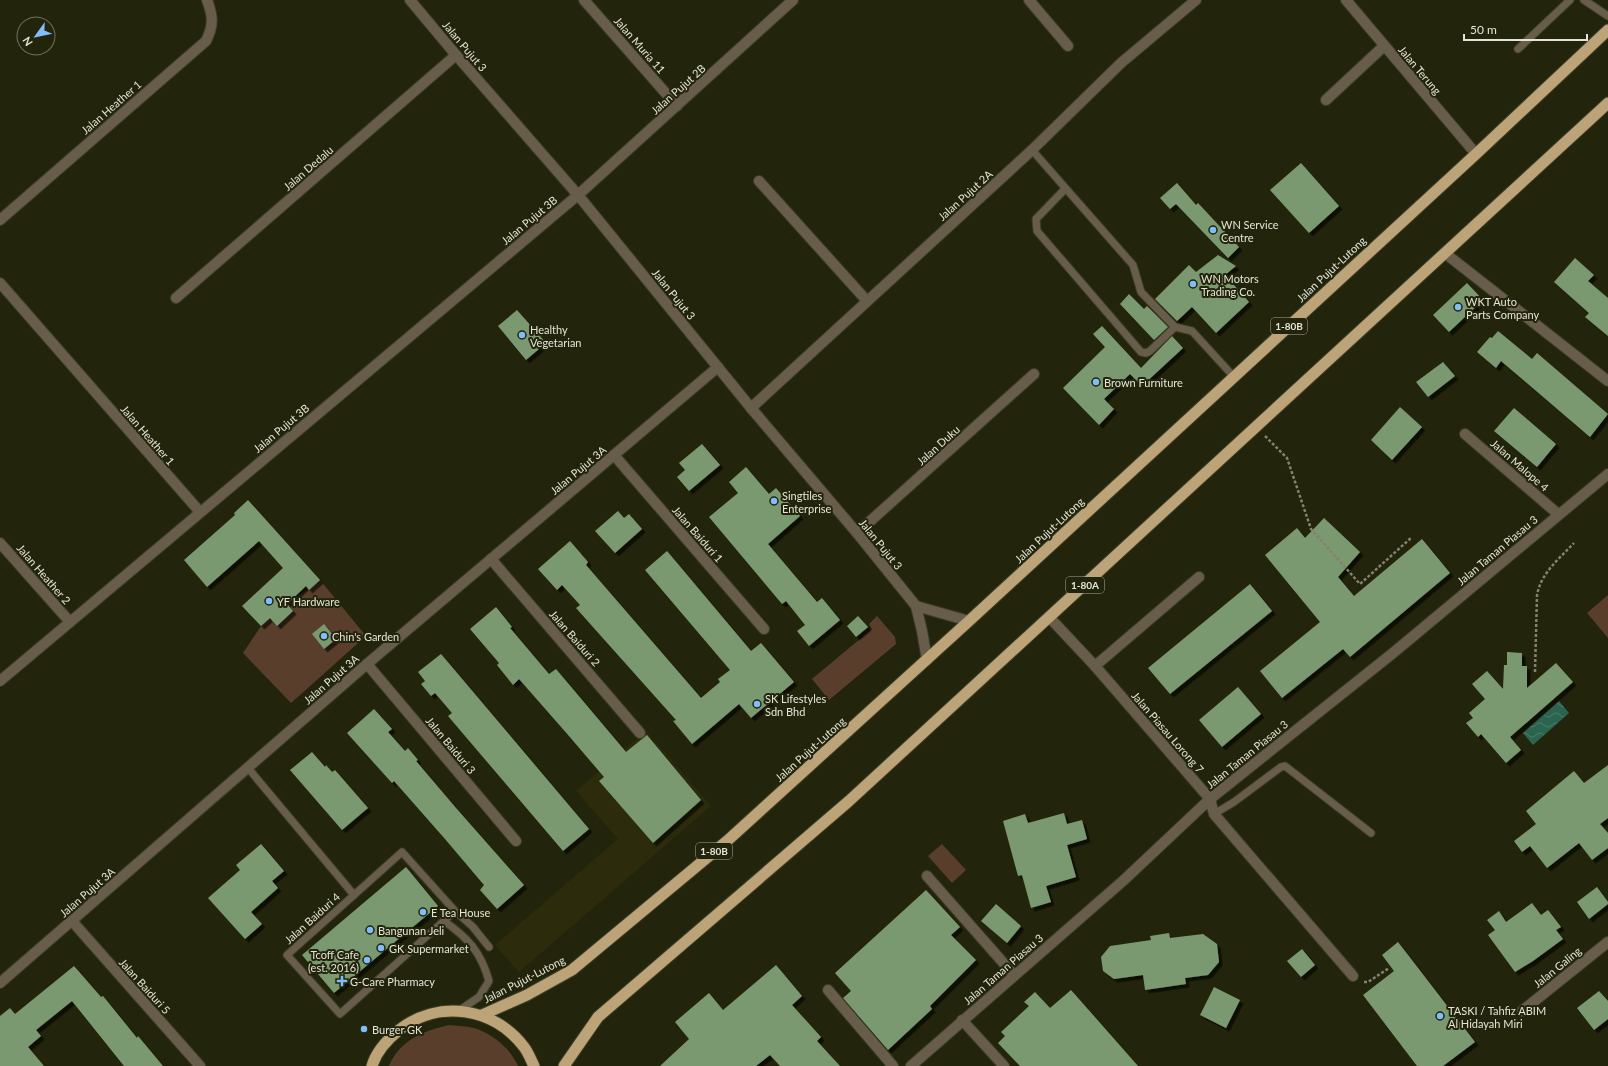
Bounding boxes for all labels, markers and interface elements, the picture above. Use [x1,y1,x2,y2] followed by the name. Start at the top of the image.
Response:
[612,14,668,76] street label: Jalan Muria 11
[16,16,56,56] north arrow
[1464,16,1587,42] scale bar
[440,18,490,74] street label: Jalan Pujut 3
[1470,22,1497,37] text: 50 m
[19,35,35,49] text: N
[1396,43,1444,97] street label: Jalan Terung
[648,61,708,117] street label: Jalan Pujut 2B
[78,77,144,137] street label: Jalan Heather 1
[281,143,335,193] street label: Jalan Dedalu
[935,167,995,223] street label: Jalan Pujut 2A
[499,193,559,247] street label: Jalan Pujut 3B
[1221,218,1279,244] place label: WN Service Centre
[1208,225,1218,235] marker: WN Service Centre
[1294,233,1369,304] street label: Jalan Pujut-Lutong
[650,266,698,322] street label: Jalan Pujut 3
[1201,272,1259,298] place label: WN Motors Trading Co.
[1188,279,1198,289] marker: WN Motors Trading Co.
[1466,295,1540,321] place label: WKT Auto Parts Company
[1453,302,1463,312] marker: WKT Auto Parts Company
[1271,318,1307,334] road number: 1-80B
[530,323,582,349] place label: Healthy Vegetarian
[517,330,527,340] marker: Healthy Vegetarian
[1104,376,1183,389] place label: Brown Furniture
[1091,377,1101,387] marker: Brown Furniture
[251,401,311,455] street label: Jalan Pujut 3B
[118,402,178,468] street label: Jalan Heather 1
[914,422,962,468] street label: Jalan Duku
[1488,436,1552,494] street label: Jalan Malope 4
[547,443,609,497] street label: Jalan Pujut 3A
[782,489,832,515] place label: Singtiles Enterprise
[1012,494,1087,565] street label: Jalan Pujut-Lutong
[769,496,779,506] marker: Singtiles Enterprise
[670,503,726,565] street label: Jalan Baiduri 1
[1454,513,1540,587] street label: Jalan Taman Piasau 3
[857,516,905,572] street label: Jalan Pujut 3
[14,541,74,607] street label: Jalan Heather 2
[1066,577,1104,593] road number: 1-80A
[277,595,340,608] place label: YF Hardware
[264,596,274,606] marker: YF Hardware
[547,607,603,669] street label: Jalan Baiduri 2
[332,630,399,643] place label: Chin's Garden
[319,631,329,641] marker: Chin's Garden
[301,651,362,707] street label: Jalan Pujut 3A
[1129,689,1207,775] street label: Jalan Piasau Lorong 7
[765,692,827,718] place label: SK Lifestyles Sdn Bhd
[752,699,762,709] marker: SK Lifestyles Sdn Bhd
[423,714,479,776] street label: Jalan Baiduri 3
[772,714,848,784] street label: Jalan Pujut-Lutong
[1204,717,1290,791] street label: Jalan Taman Piasau 3
[696,843,732,859] road number: 1-80B
[57,864,118,920] street label: Jalan Pujut 3A
[282,889,343,946] street label: Jalan Baiduri 4
[431,906,490,919] place label: E Tea House
[418,907,428,917] marker: E Tea House
[378,924,445,937] place label: Bangunan Jeli
[365,925,375,935] marker: Bangunan Jeli
[961,931,1045,1007] street label: Jalan Taman Piasau 3
[389,942,469,955] place label: GK Supermarket
[376,943,386,953] marker: GK Supermarket
[1531,944,1584,990] street label: Jalan Galing
[308,948,359,974] place label: Tcoff Cafe (est. 2016)
[481,953,567,1005] street label: Jalan Pujut-Lutong
[362,955,372,965] marker: Tcoff Cafe (est. 2016)
[117,956,173,1016] street label: Jalan Baiduri 5
[350,975,435,988] place label: G-Care Pharmacy
[337,976,347,986] marker: G-Care Pharmacy
[1448,1004,1546,1030] place label: TASKI / Tahfiz ABIM Al Hidayah Miri
[1435,1011,1445,1021] marker: TASKI / Tahfiz ABIM Al Hidayah Miri
[372,1023,423,1036] place label: Burger GK
[359,1024,369,1034] marker: Burger GK

